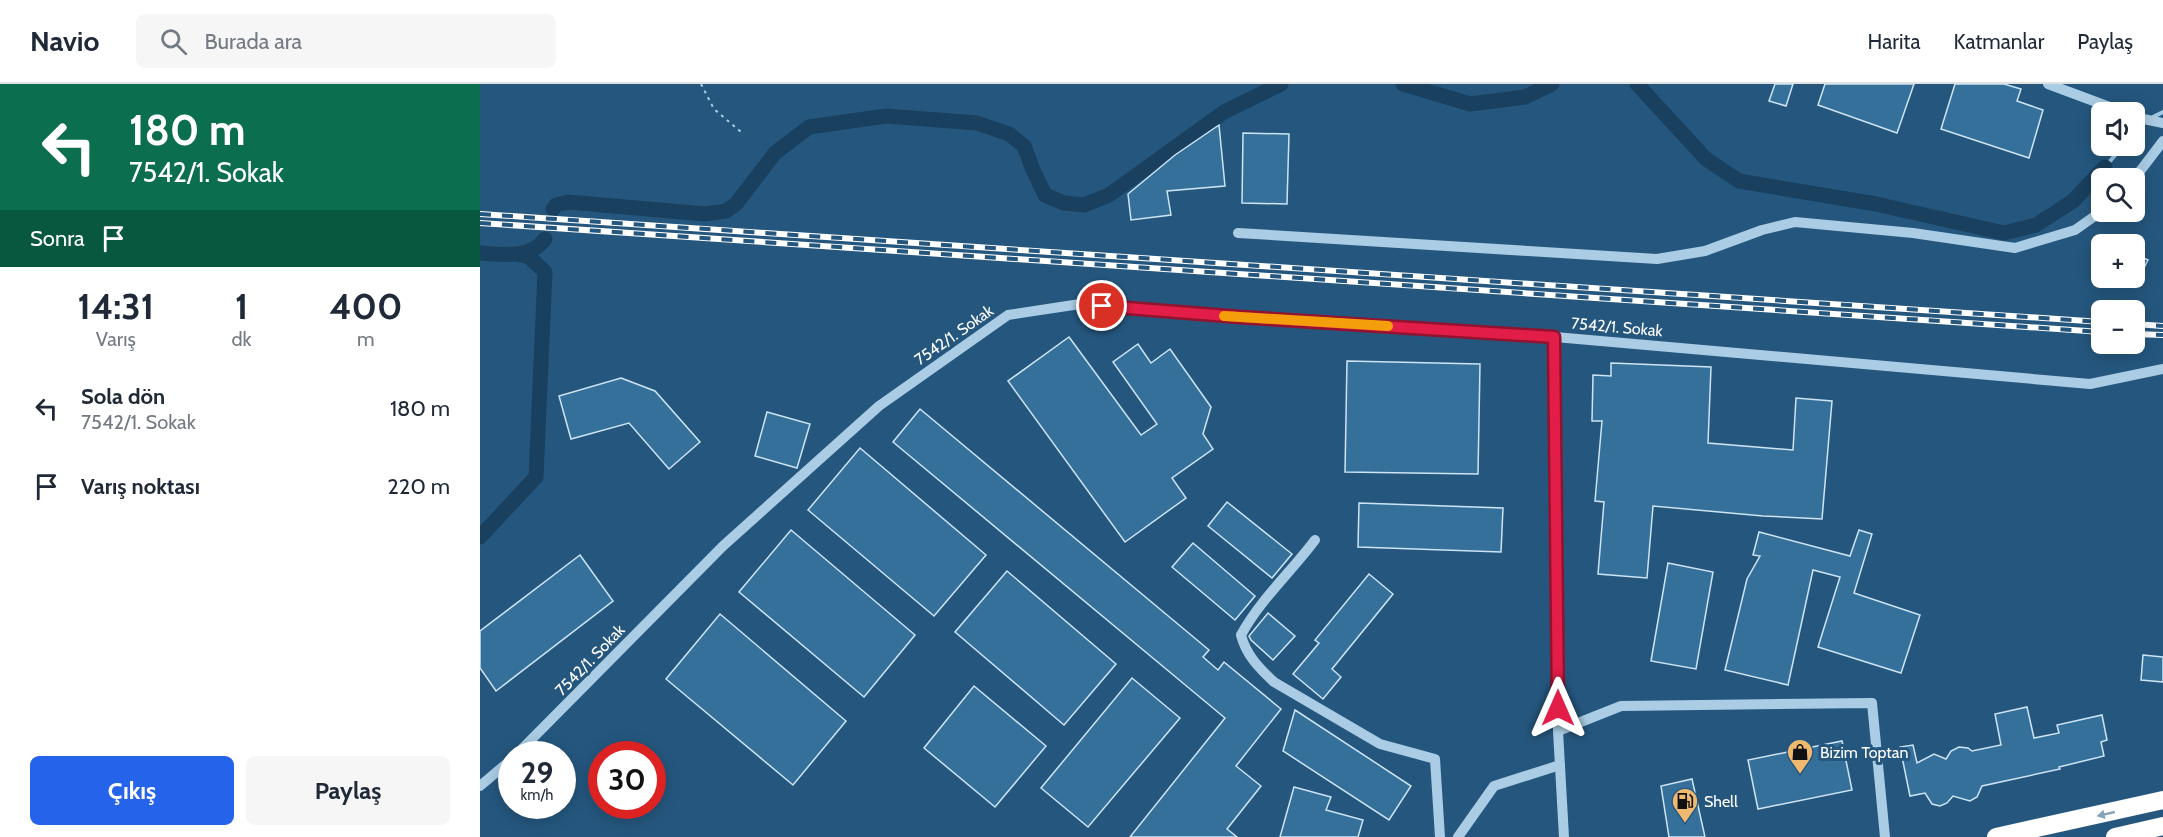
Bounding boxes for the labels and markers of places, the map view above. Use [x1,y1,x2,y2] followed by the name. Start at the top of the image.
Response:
[1076,280,1127,331] pin
[1785,737,1815,775] shop icon: Bizim Toptan
[1820,743,1908,762] place label: Bizim Toptan
[1670,786,1700,824] fuel station icon: Shell
[1704,792,1738,811] place label: Shell

